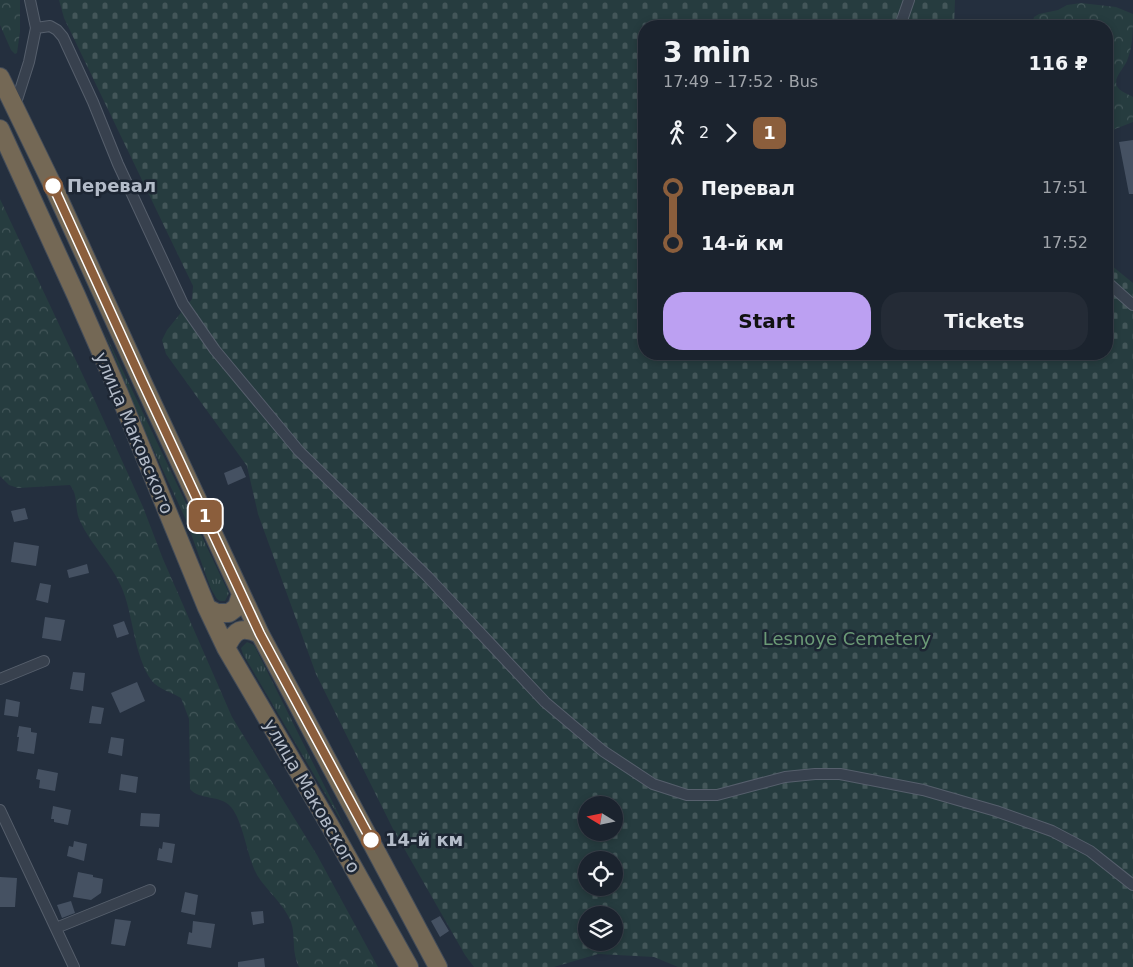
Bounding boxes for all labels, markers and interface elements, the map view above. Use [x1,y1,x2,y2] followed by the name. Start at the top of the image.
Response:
[663,36,751,69] text: 3 min
[1029,52,1088,74] text: 116 ₽
[663,72,818,91] text: 17:49 – 17:52 · Bus
[663,119,691,147] icon: walk
[717,119,745,147] icon: forward
[763,122,776,143] text: 1
[699,123,709,142] text: 2
[67,175,156,196] place label: Перевал
[43,176,63,196] marker: Перевал
[701,177,795,199] text: Перевал
[1042,178,1088,197] text: 17:51
[701,232,784,254] text: 14-й км
[1042,233,1088,252] text: 17:52
[663,292,871,350] button: Start
[881,292,1088,350] button: Tickets
[91,349,178,517] street label: улица Маковского
[189,500,221,532] line badge: 1
[199,505,211,526] text: 1
[763,628,932,649] park label: Lesnoye Cemetery
[260,715,365,876] street label: улица Маковского
[578,796,622,841] north arrow
[578,796,623,951] map controls
[385,829,463,850] place label: 14-й км
[361,830,381,850] marker: 14-й км
[578,851,623,896] button: locate
[578,906,623,951] button: layers

